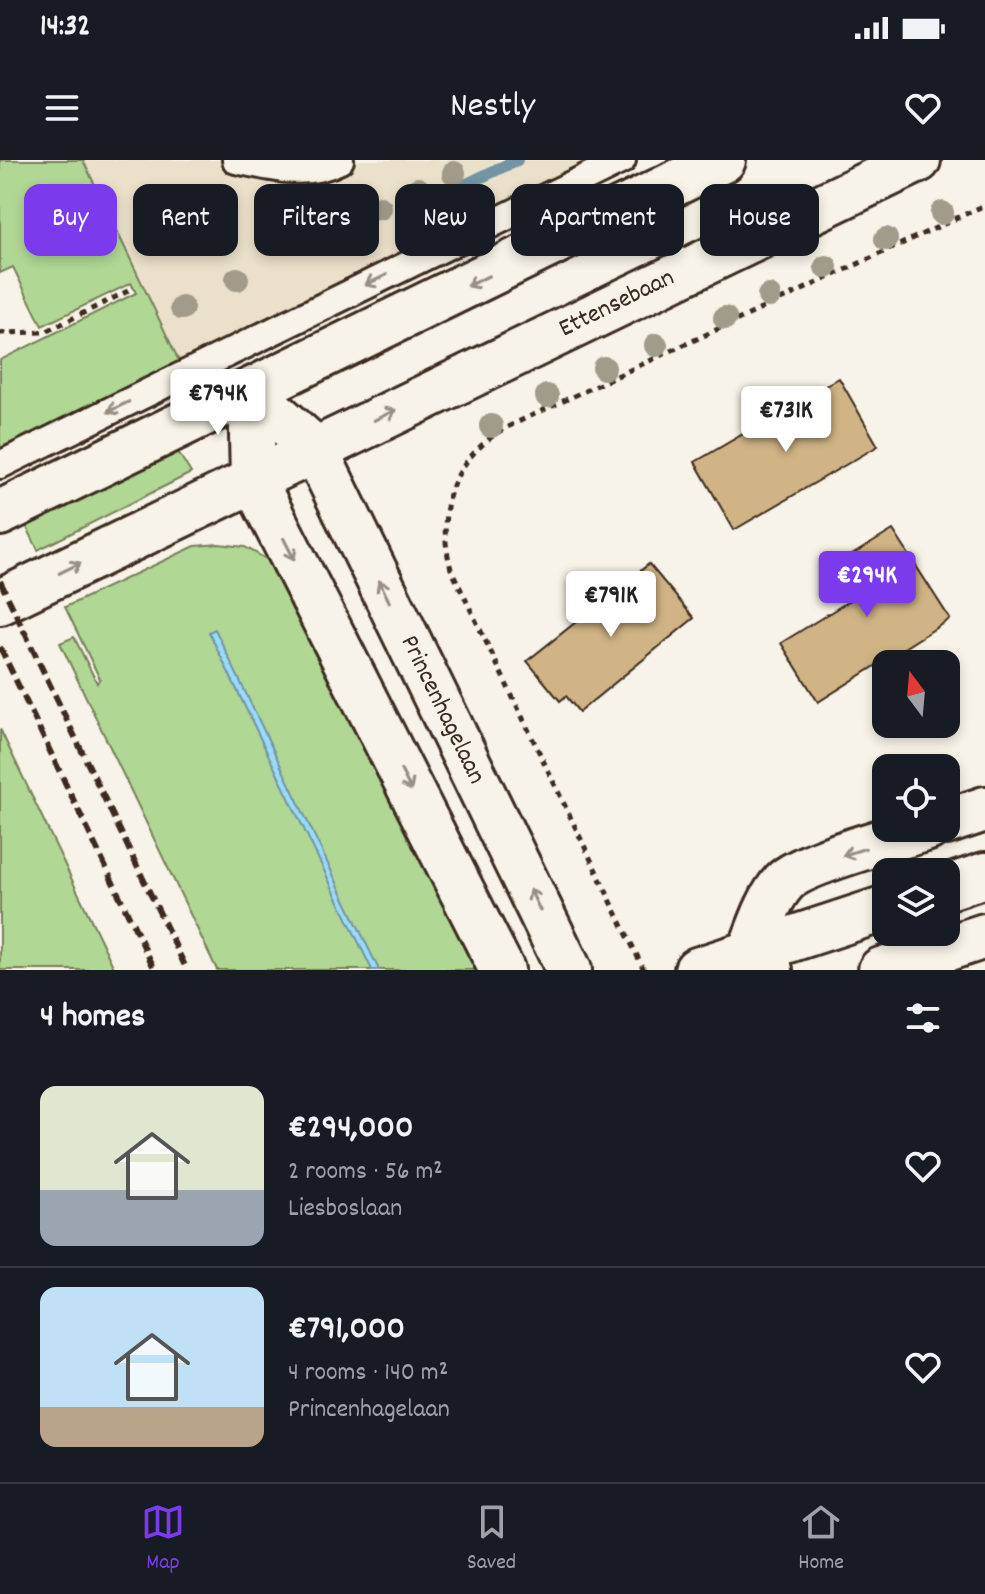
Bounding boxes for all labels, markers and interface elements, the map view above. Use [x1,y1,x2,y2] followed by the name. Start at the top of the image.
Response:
[40,7,90,50] text: 14:32
[450,82,535,134] text: Nestly
[40,86,84,130] icon: menu
[901,86,945,130] icon: heart
[24,184,117,256] chip: Buy
[133,184,238,256] chip: Rent
[254,184,379,256] chip: Filters
[395,184,495,256] chip: New
[511,184,684,256] chip: Apartment
[700,184,819,256] chip: House
[553,260,681,348] street label: Ettensebaan
[364,273,388,288] one-way arrow
[466,274,490,289] one-way arrow
[162,369,274,437] pin: €794K
[188,376,248,413] text: €794K
[730,386,842,454] pin: €731K
[759,393,813,430] text: €731K
[106,400,130,415] one-way arrow
[373,407,397,422] one-way arrow
[282,536,297,560] one-way arrow
[811,551,923,619] pin: €294K
[837,558,897,595] text: €294K
[58,560,82,575] one-way arrow
[555,571,667,639] pin: €791K
[584,578,638,615] text: €791K
[376,579,391,603] one-way arrow
[390,629,494,791] street label: Princenhagelaan
[872,650,960,738] north arrow
[872,650,960,946] map controls
[872,754,960,842] button: locate
[399,768,415,792] one-way arrow
[841,845,867,860] one-way arrow
[872,858,960,946] button: layers
[527,888,542,912] one-way arrow
[40,994,145,1043] text: 4 homes
[901,996,945,1040] icon: filters
[288,1105,414,1154] text: €294,000
[104,1118,200,1214] icon: home
[901,1144,945,1188] icon: heart
[288,1154,443,1191] text: 2 rooms · 56 m²
[288,1191,402,1228] text: Liesboslaan
[288,1306,405,1355] text: €791,000
[104,1319,200,1415] icon: home
[901,1345,945,1389] icon: heart
[288,1355,448,1392] text: 4 rooms · 140 m²
[288,1392,450,1429] text: Princenhagelaan
[141,1500,185,1579] tab: Map
[467,1500,516,1579] tab: Saved
[798,1500,844,1579] tab: Home

